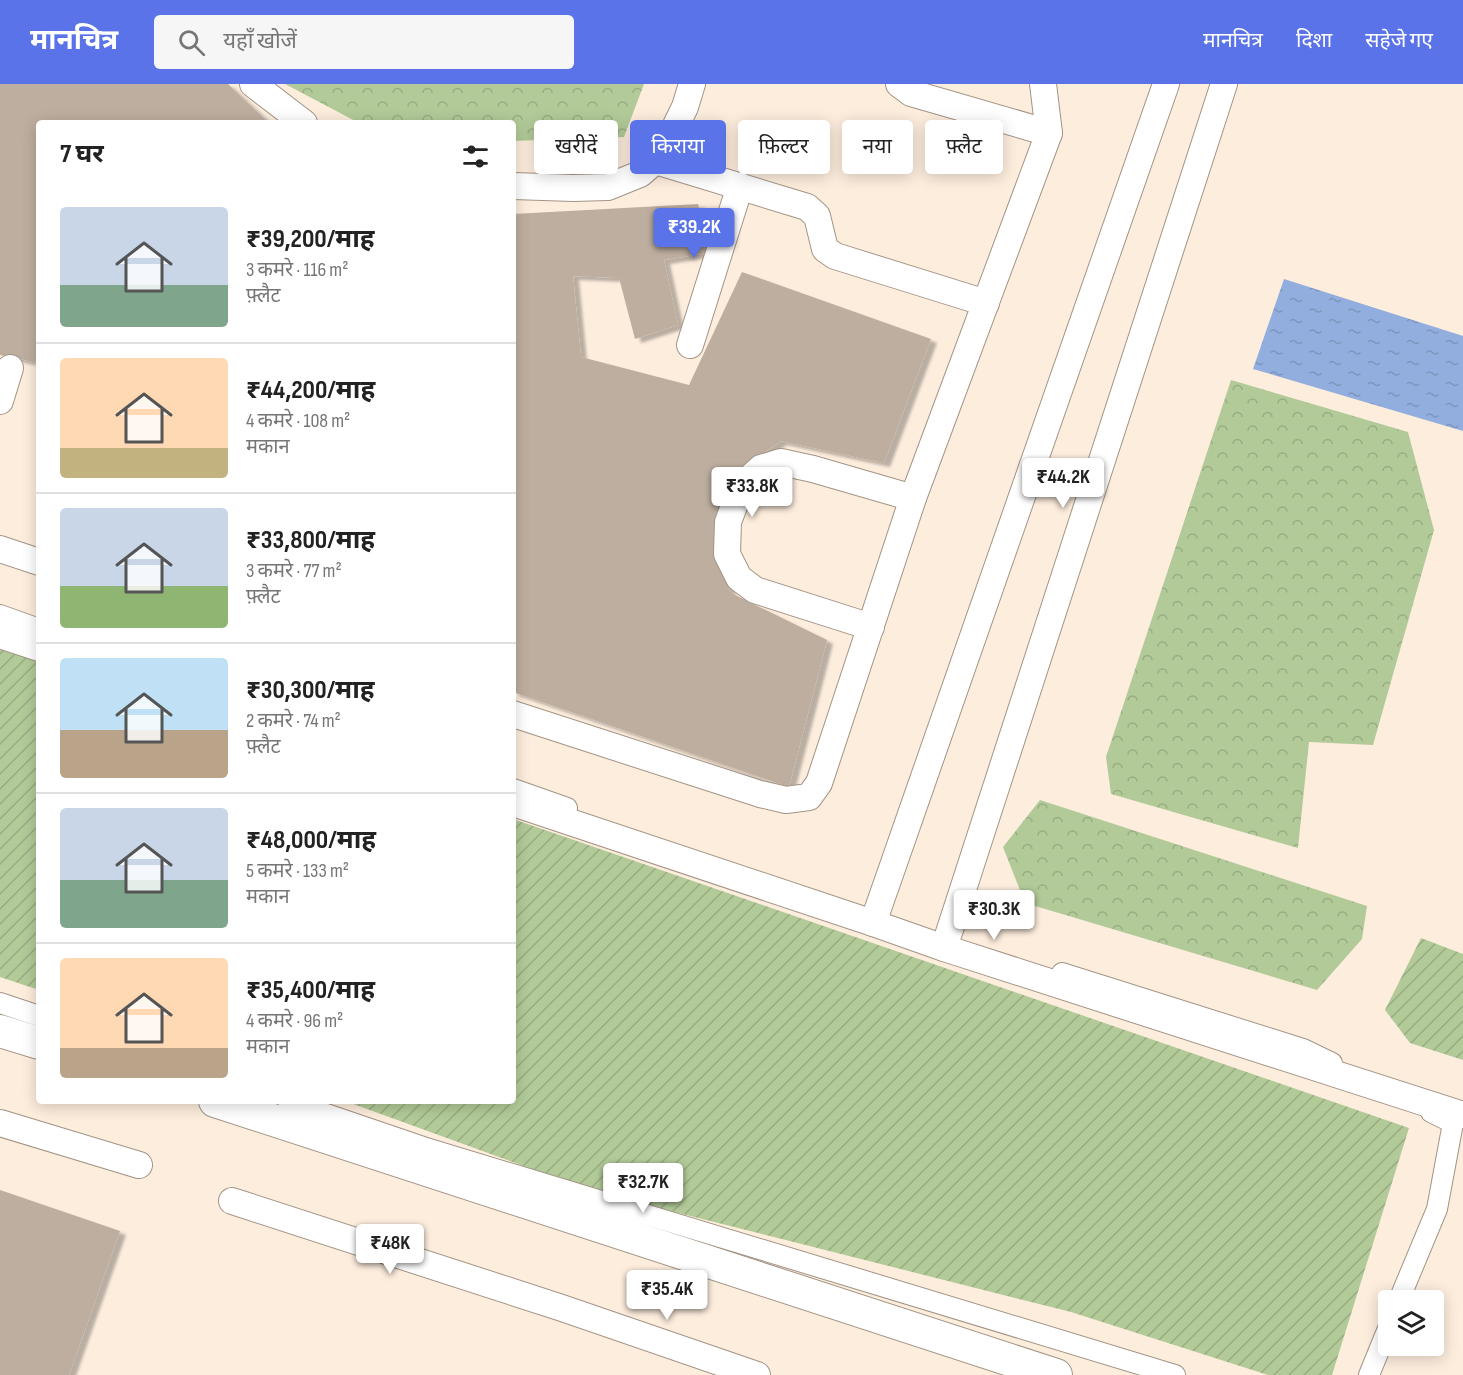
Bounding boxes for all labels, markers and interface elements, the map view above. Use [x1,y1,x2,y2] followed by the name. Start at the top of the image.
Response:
[154,15,574,69] search box
[30,24,118,57] text: मानचित्र
[175,26,208,59] icon: search
[223,28,297,55] text: यहाँ खोजें
[1203,28,1263,53] text: मानचित्र
[1296,28,1332,53] text: दिशा
[1365,28,1433,53] text: सहेजे गए
[534,120,618,174] chip: खरीदें
[630,120,726,174] chip: किराया
[738,120,830,174] chip: फ़िल्टर
[842,120,913,174] chip: नया
[925,120,1003,174] chip: फ़्लैट
[60,139,104,170] text: 7 घर
[459,140,492,173] icon: filters
[645,208,743,259] pin: ₹39.2K
[667,215,721,239] text: ₹39.2K
[246,224,375,255] text: ₹39,200/माह
[108,231,180,303] icon: home
[246,258,348,282] text: 3 कमरे · 116 m²
[246,284,281,308] text: फ़्लैट
[246,375,375,406] text: ₹44,200/माह
[108,382,180,454] icon: home
[246,409,350,433] text: 4 कमरे · 108 m²
[246,435,290,459] text: मकान
[1014,458,1112,509] pin: ₹44.2K
[1036,465,1090,489] text: ₹44.2K
[703,467,801,518] pin: ₹33.8K
[725,474,779,498] text: ₹33.8K
[246,525,375,556] text: ₹33,800/माह
[108,532,180,604] icon: home
[246,559,342,583] text: 3 कमरे · 77 m²
[246,585,281,609] text: फ़्लैट
[246,675,375,706] text: ₹30,300/माह
[108,682,180,754] icon: home
[246,709,341,733] text: 2 कमरे · 74 m²
[246,735,281,759] text: फ़्लैट
[246,825,376,856] text: ₹48,000/माह
[108,832,180,904] icon: home
[246,859,349,883] text: 5 कमरे · 133 m²
[246,885,290,909] text: मकान
[945,890,1043,941] pin: ₹30.3K
[968,897,1020,921] text: ₹30.3K
[246,975,375,1006] text: ₹35,400/माह
[108,982,180,1054] icon: home
[246,1009,343,1033] text: 4 कमरे · 96 m²
[246,1035,290,1059] text: मकान
[594,1163,692,1214] pin: ₹32.7K
[617,1170,669,1194] text: ₹32.7K
[354,1224,426,1275] pin: ₹48K
[370,1231,410,1255] text: ₹48K
[618,1270,716,1321] pin: ₹35.4K
[641,1277,693,1301] text: ₹35.4K
[1378,1290,1444,1356] map controls
[1378,1290,1444,1356] button: layers

